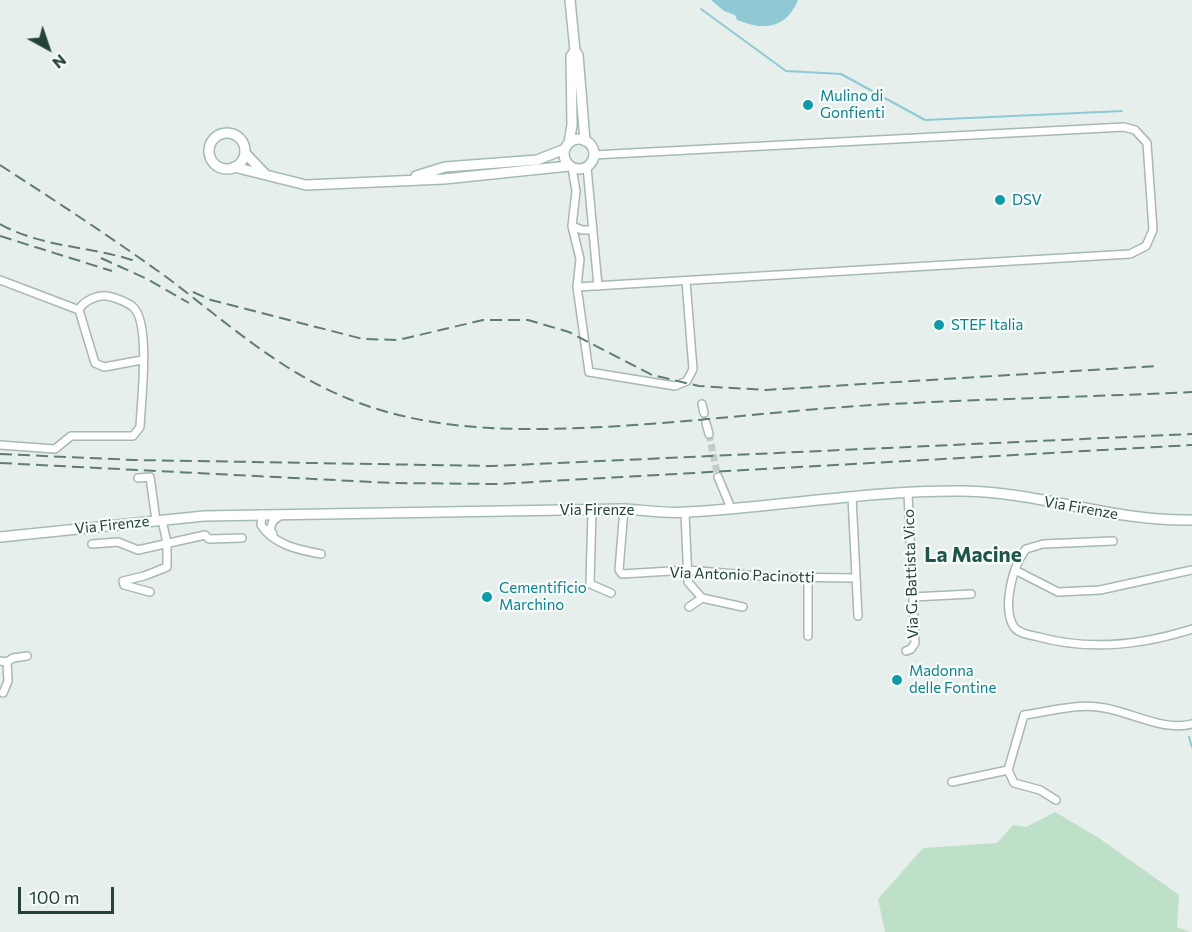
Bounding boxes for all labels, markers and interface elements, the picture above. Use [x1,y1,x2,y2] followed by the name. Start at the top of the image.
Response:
[18,18,78,78] north arrow
[49,51,71,73] text: N
[820,87,885,122] place label: Mulino di Gonfienti
[801,98,815,112] marker: Mulino di Gonfienti
[1012,191,1042,209] place label: DSV
[993,193,1007,207] marker: DSV
[951,316,1023,334] place label: STEF Italia
[932,318,946,332] marker: STEF Italia
[1043,493,1119,523] street label: Via Firenze
[560,501,634,519] street label: Via Firenze
[900,509,922,639] street label: Via G. Battista Vico
[74,512,150,538] street label: Via Firenze
[924,542,1022,568] district label: La Macine
[669,563,815,587] street label: Via Antonio Pacinotti
[499,579,587,614] place label: Cementificio Marchino
[480,590,494,604] marker: Cementificio Marchino
[909,662,996,697] place label: Madonna delle Fontine
[890,673,904,687] marker: Madonna delle Fontine
[21,875,117,913] scale bar
[29,886,79,908] text: 100 m

